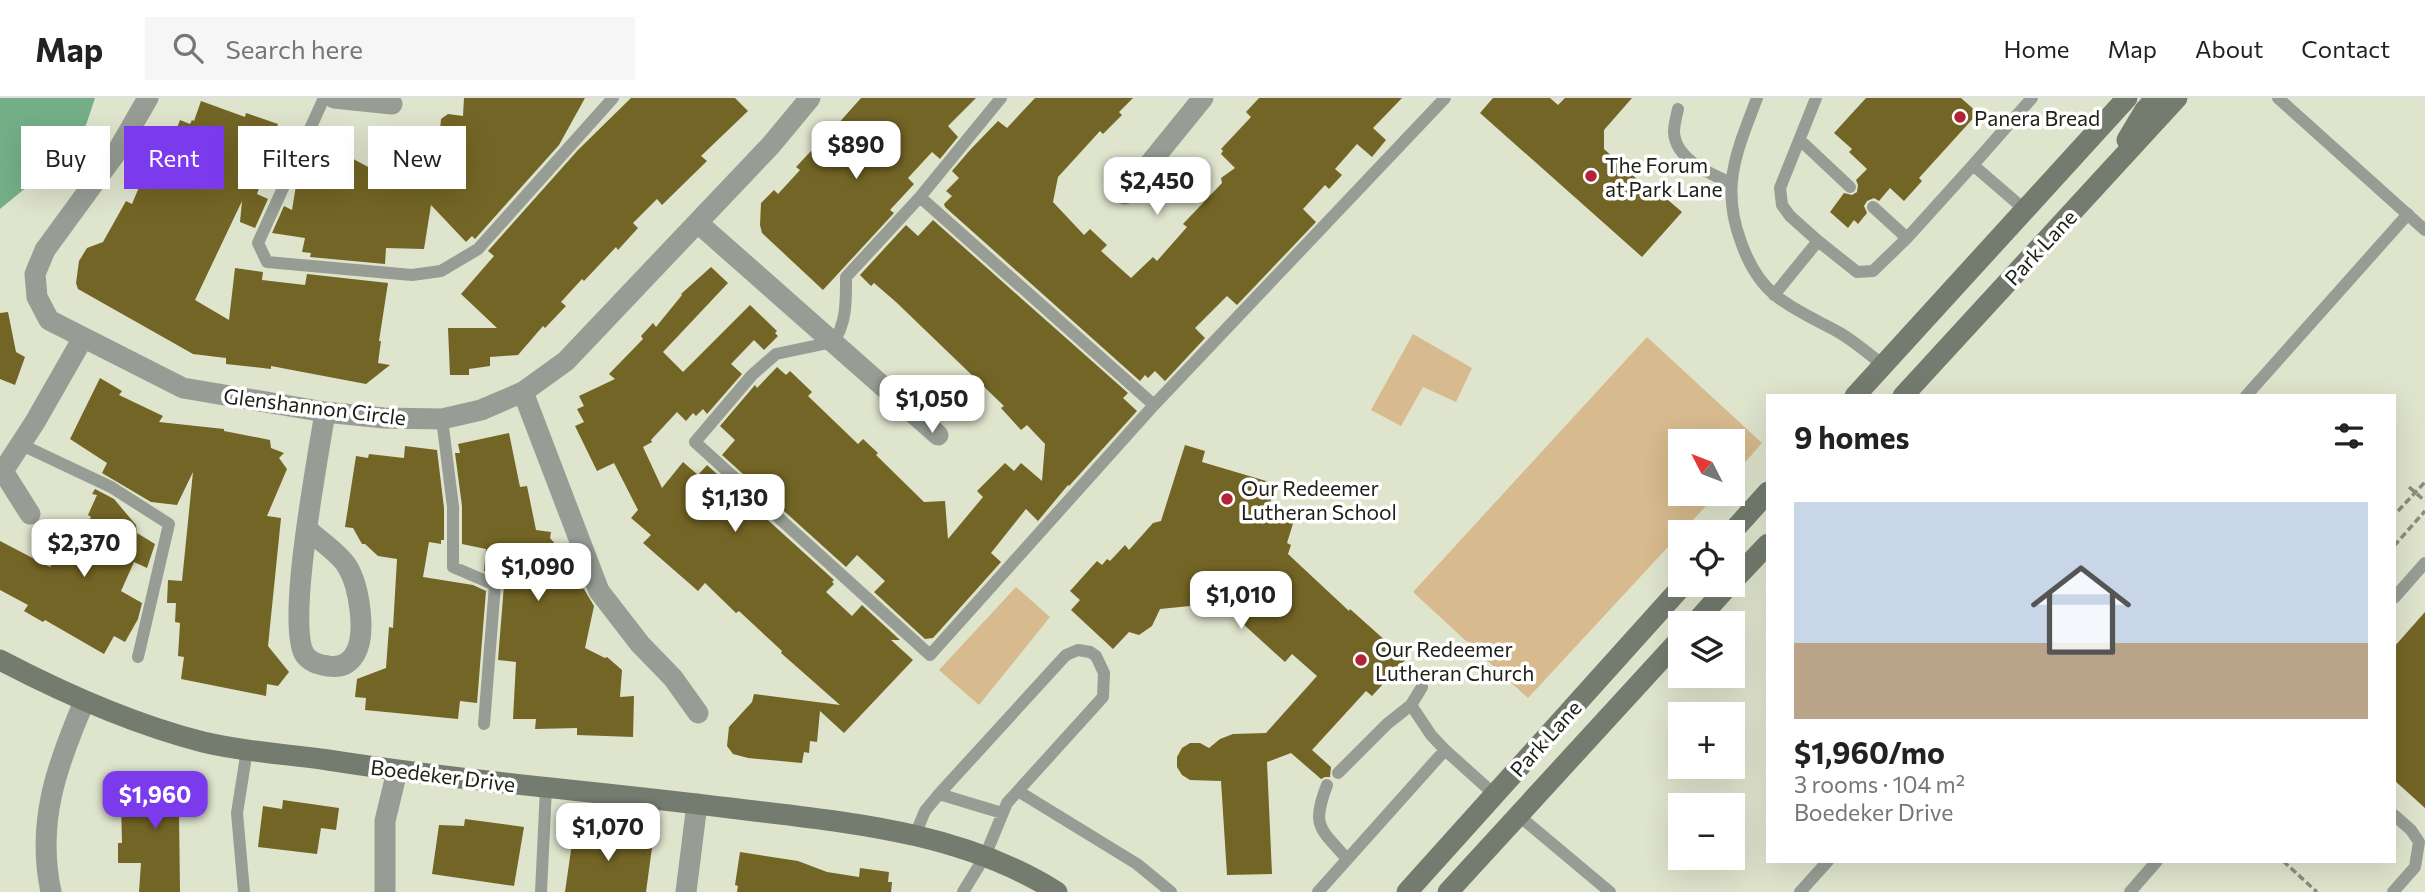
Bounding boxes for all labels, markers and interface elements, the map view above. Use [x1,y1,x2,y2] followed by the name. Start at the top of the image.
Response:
[145,17,635,80] search box
[35,28,103,69] text: Map
[169,29,207,67] icon: search
[225,33,363,64] text: Search here
[2004,34,2070,63] text: Home
[2108,34,2157,63] text: Map
[2195,34,2263,63] text: About
[2301,34,2390,63] text: Contact
[1974,105,2100,130] place label: Panera Bread
[1952,109,1968,125] marker: Panera Bread
[815,122,897,181] pin: $890
[21,126,110,189] chip: Buy
[124,126,224,189] chip: Rent
[238,126,354,189] chip: Filters
[368,126,466,189] chip: New
[828,130,884,158] text: $890
[1605,152,1723,201] place label: The Forum at Park Lane
[1100,158,1214,217] pin: $2,450
[1120,166,1194,194] text: $2,450
[1583,168,1599,184] marker: The Forum at Park Lane
[1999,204,2081,290] street label: Park Lane
[875,376,989,435] pin: $1,050
[222,382,408,430] street label: Glenshannon Circle
[895,384,969,412] text: $1,050
[2330,417,2368,455] icon: filters
[1794,418,1909,455] text: 9 homes
[1668,429,1745,506] north arrow
[1668,429,1745,870] map controls
[678,474,792,534] pin: $1,130
[1241,475,1397,524] place label: Our Redeemer Lutheran School
[702,483,768,511] text: $1,130
[1219,491,1235,507] marker: Our Redeemer Lutheran School
[27,519,141,579] pin: $2,370
[1668,520,1745,597] button: locate
[47,528,121,556] text: $2,370
[481,544,595,603] pin: $1,090
[2018,547,2144,673] icon: home
[501,552,575,580] text: $1,090
[1184,572,1298,631] pin: $1,010
[1206,580,1276,608] text: $1,010
[1668,611,1745,688] button: layers
[1375,636,1534,685] place label: Our Redeemer Lutheran Church
[1353,652,1369,668] marker: Our Redeemer Lutheran Church
[1504,695,1586,781] street label: Park Lane
[1668,702,1745,779] button: +
[1794,733,1945,770] text: $1,960/mo
[369,754,517,796] street label: Boedeker Drive
[1794,770,1965,798] text: 3 rooms · 104 m²
[98,772,212,831] pin: $1,960
[119,780,191,808] text: $1,960
[1668,793,1745,870] button: −
[1794,798,1953,826] text: Boedeker Drive
[551,804,665,863] pin: $1,070
[572,812,644,840] text: $1,070

